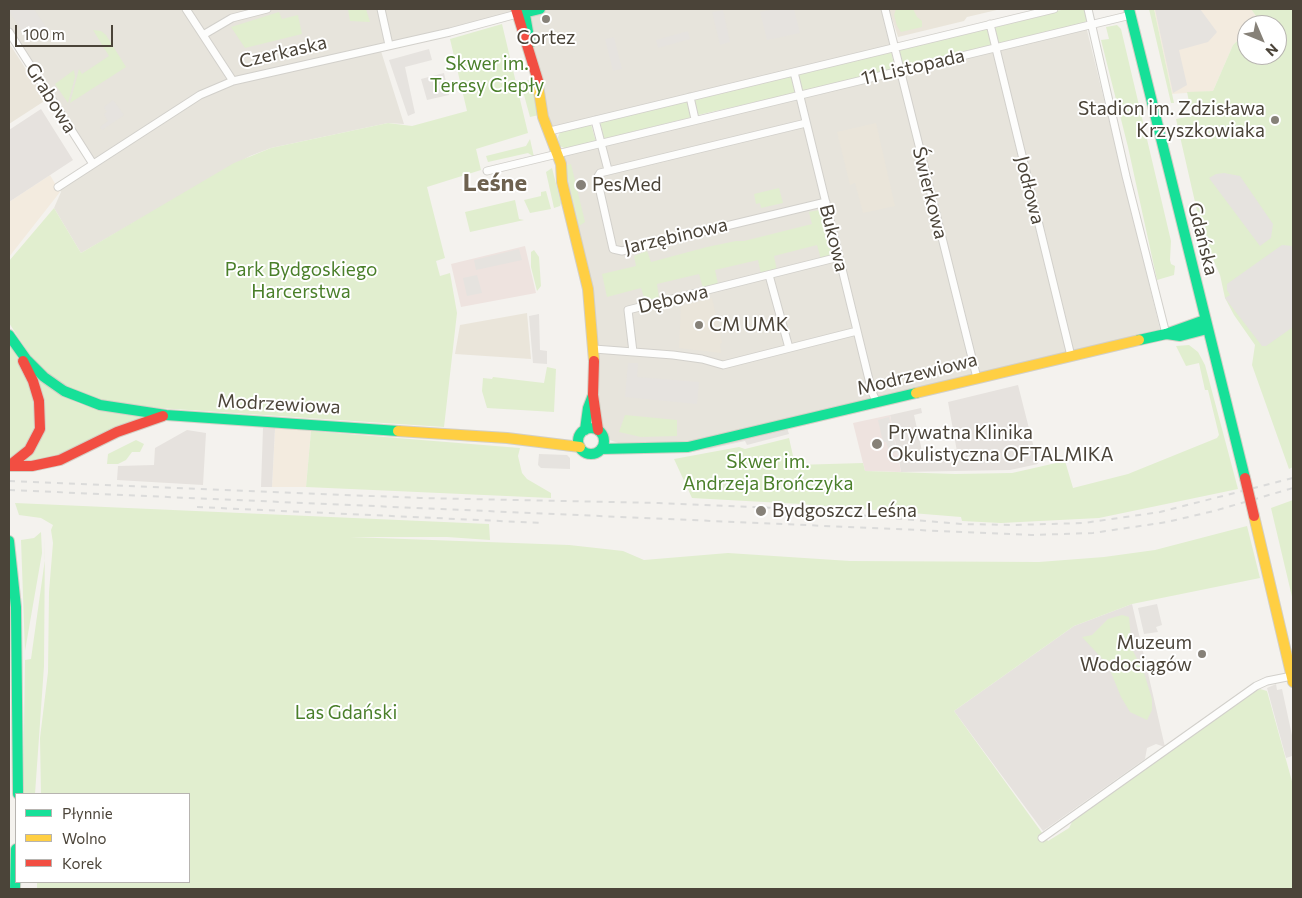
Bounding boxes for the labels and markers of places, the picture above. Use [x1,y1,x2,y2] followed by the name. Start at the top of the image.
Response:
[540,13,552,25] marker: Cortez
[516,27,576,49] place label: Cortez
[1078,98,1265,142] place label: Stadion im. Zdzisława Krzyszkowiaka
[1269,114,1281,126] marker: Stadion im. Zdzisława Krzyszkowiaka
[592,174,661,196] place label: PesMed
[574,178,588,192] marker: PesMed
[709,314,788,336] place label: CM UMK
[693,319,705,331] marker: CM UMK
[888,422,1114,466] place label: Prywatna Klinika Okulistyczna OFTALMIKA
[870,437,884,451] marker: Prywatna Klinika Okulistyczna OFTALMIKA
[772,500,917,522] place label: Bydgoszcz Leśna
[754,504,768,518] marker: Bydgoszcz Leśna
[1080,632,1192,676] place label: Muzeum Wodociągów
[1196,648,1208,660] marker: Muzeum Wodociągów

